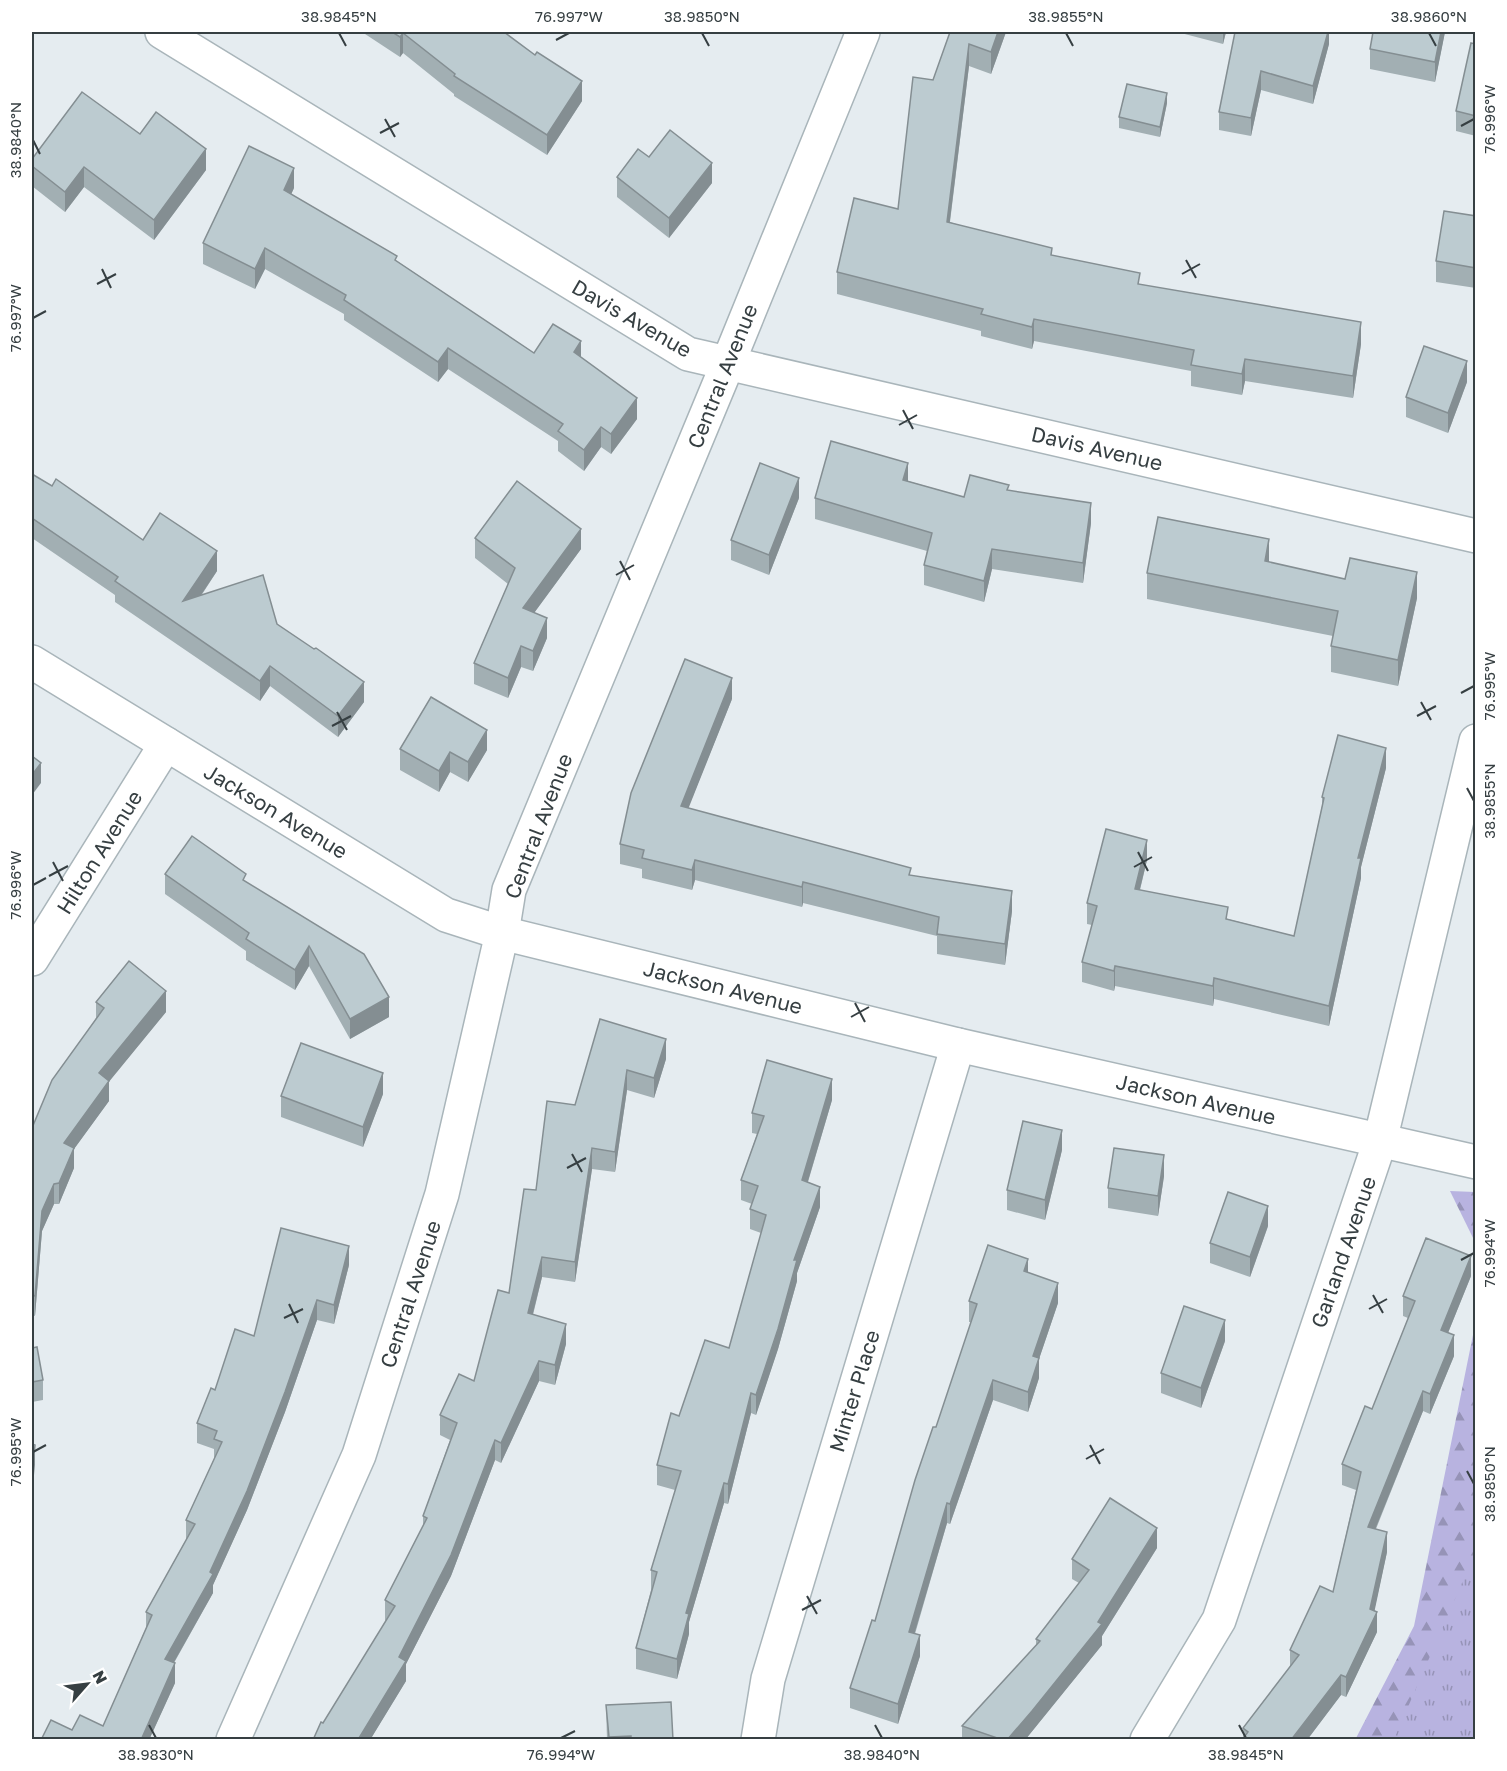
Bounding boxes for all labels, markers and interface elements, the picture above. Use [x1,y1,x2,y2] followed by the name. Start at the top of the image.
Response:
[301,7,377,25] text: 38.9845°N
[535,7,603,25] text: 76.997°W
[664,7,740,25] text: 38.9850°N
[1028,7,1104,25] text: 38.9855°N
[1391,7,1467,25] text: 38.9860°N
[1480,84,1498,154] text: 76.996°W
[6,102,24,178] text: 38.9840°N
[567,273,697,363] street label: Davis Avenue
[6,284,24,352] text: 76.997°W
[681,300,763,452] street label: Central Avenue
[1029,420,1165,476] street label: Davis Avenue
[1480,652,1498,720] text: 76.995°W
[498,750,578,902] street label: Central Avenue
[200,758,352,864] street label: Jackson Avenue
[1480,763,1498,839] text: 38.9855°N
[51,785,147,919] street label: Hilton Avenue
[6,850,24,920] text: 76.996°W
[641,955,805,1019] street label: Jackson Avenue
[1114,1068,1278,1130] street label: Jackson Avenue
[1305,1173,1381,1331] street label: Garland Avenue
[374,1217,446,1371] street label: Central Avenue
[1480,1219,1498,1287] text: 76.994°W
[823,1327,885,1455] street label: Minter Place
[6,1418,24,1486] text: 76.995°W
[1480,1446,1498,1522] text: 38.9850°N
[57,1654,117,1714] north arrow
[89,1667,112,1687] text: N
[118,1745,194,1763] text: 38.9830°N
[527,1745,595,1763] text: 76.994°W
[844,1745,920,1763] text: 38.9840°N
[1208,1745,1284,1763] text: 38.9845°N

